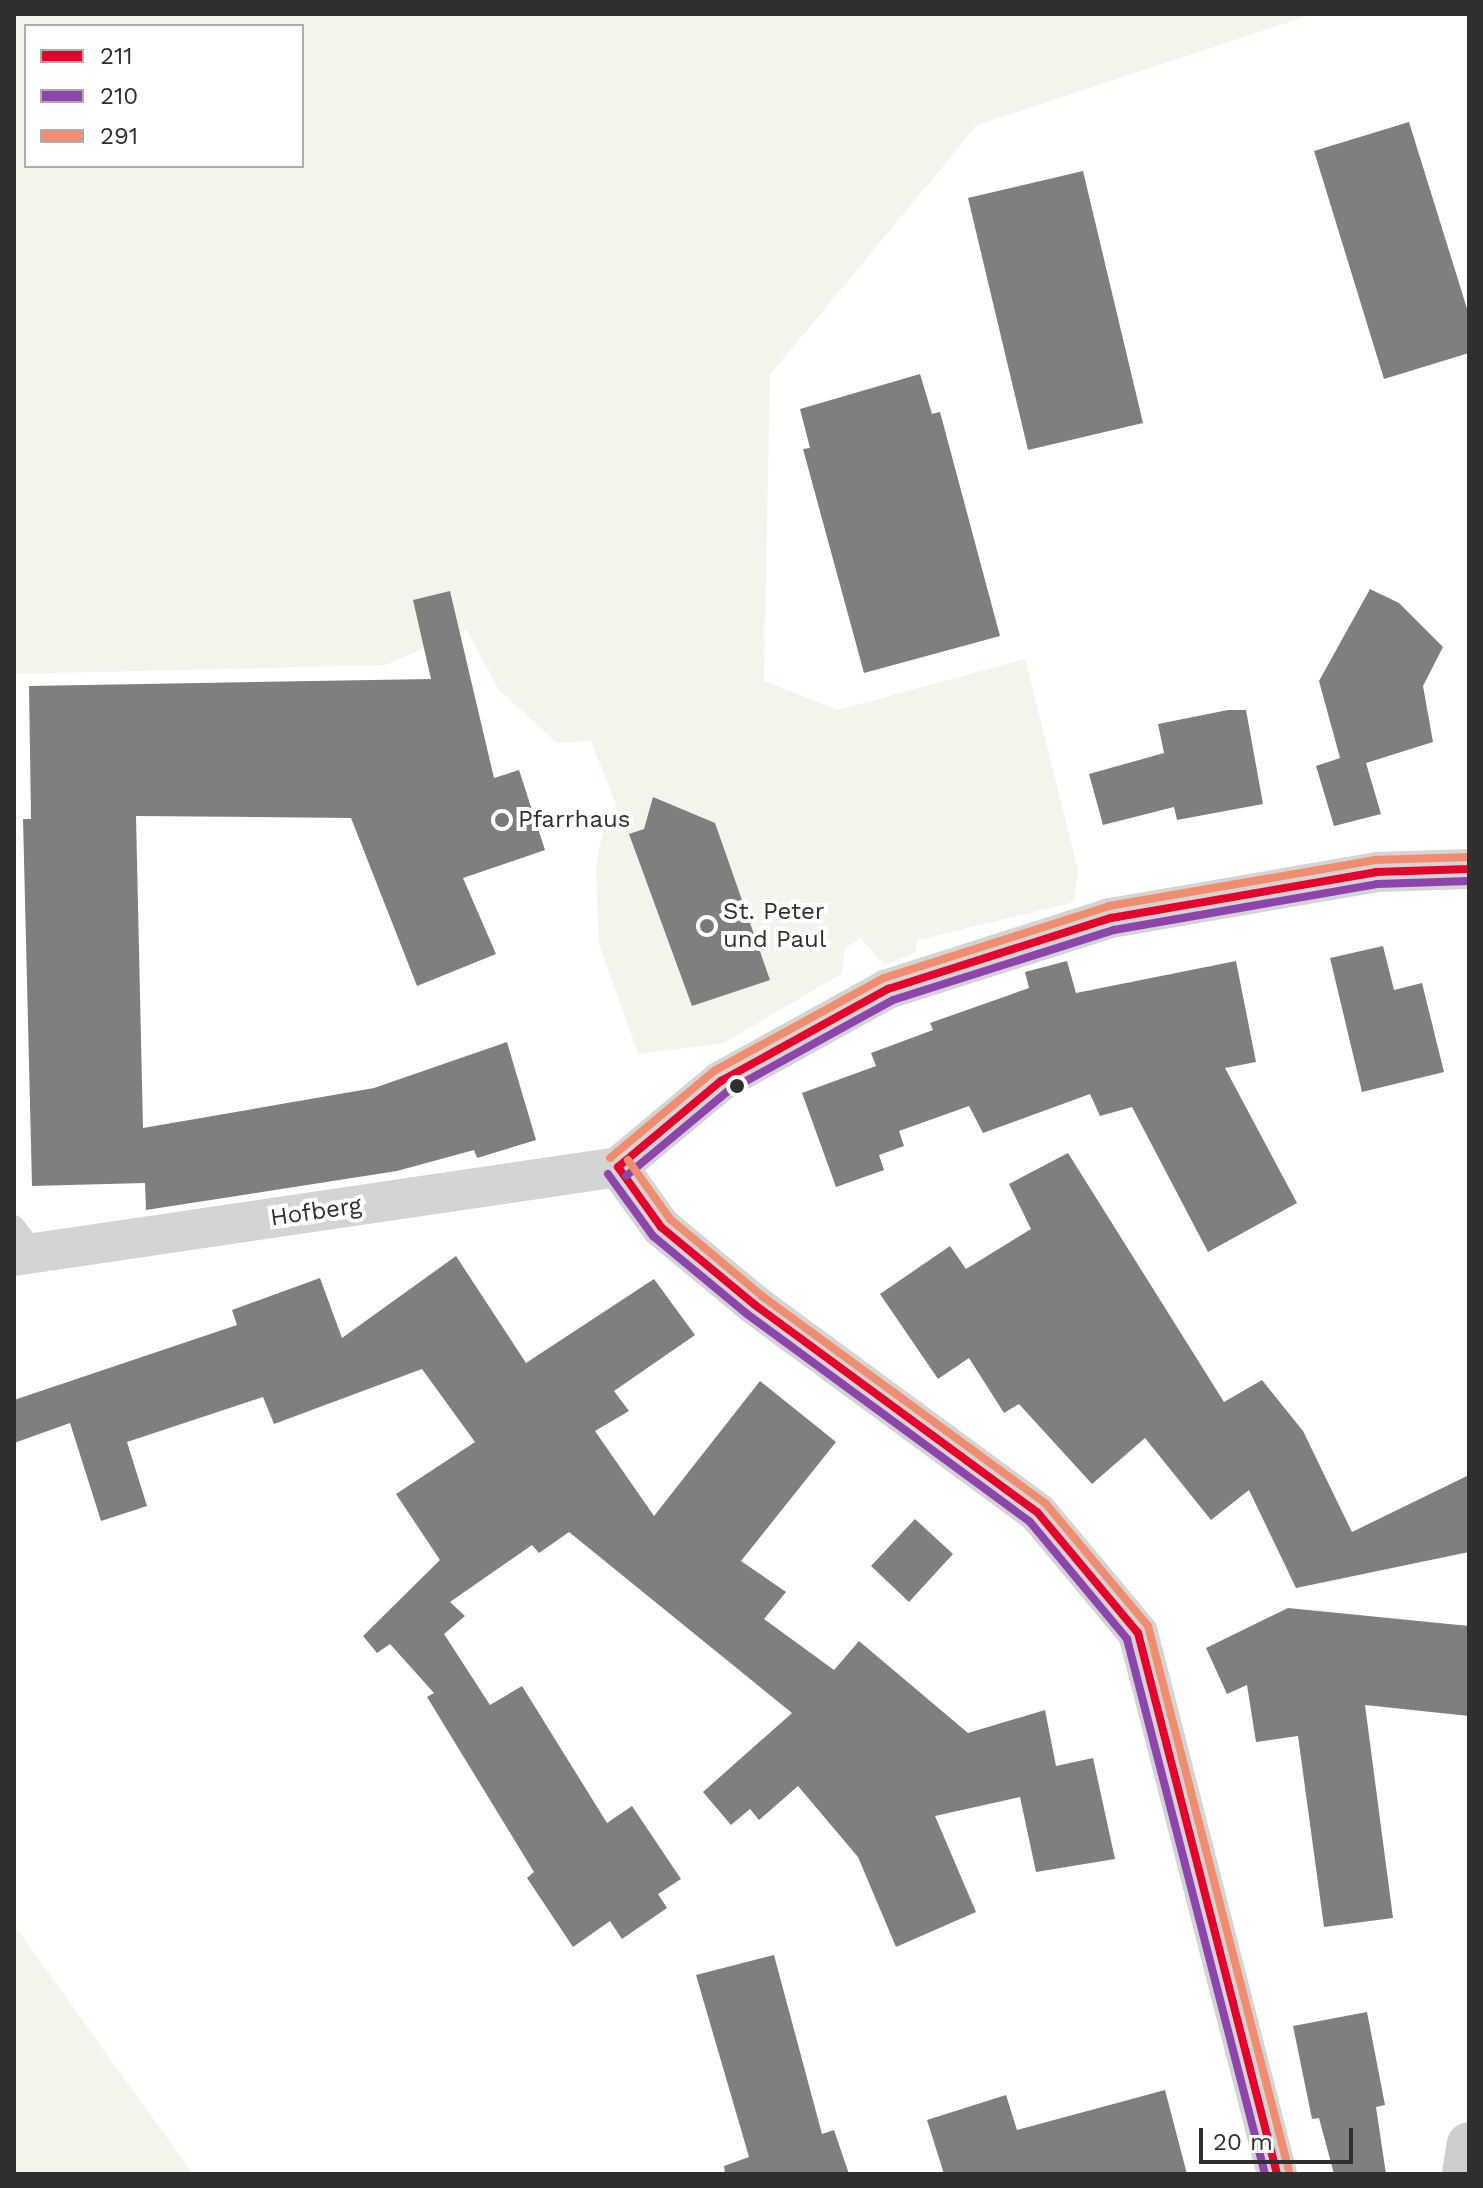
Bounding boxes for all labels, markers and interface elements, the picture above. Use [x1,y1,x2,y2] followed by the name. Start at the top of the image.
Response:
[24,24,304,168] legend
[100,42,133,70] text: 211
[100,82,138,110] text: 210
[100,122,138,150] text: 291
[518,806,630,834] place label: Pfarrhaus
[493,811,511,829] marker: Pfarrhaus
[723,898,826,954] place label: St. Peter und Paul
[698,917,716,935] marker: St. Peter und Paul
[729,1078,745,1094] unlabelled marker
[268,1191,364,1233] street label: Hofberg
[1203,2112,1357,2162] scale bar
[1213,2128,1273,2156] text: 20 m

